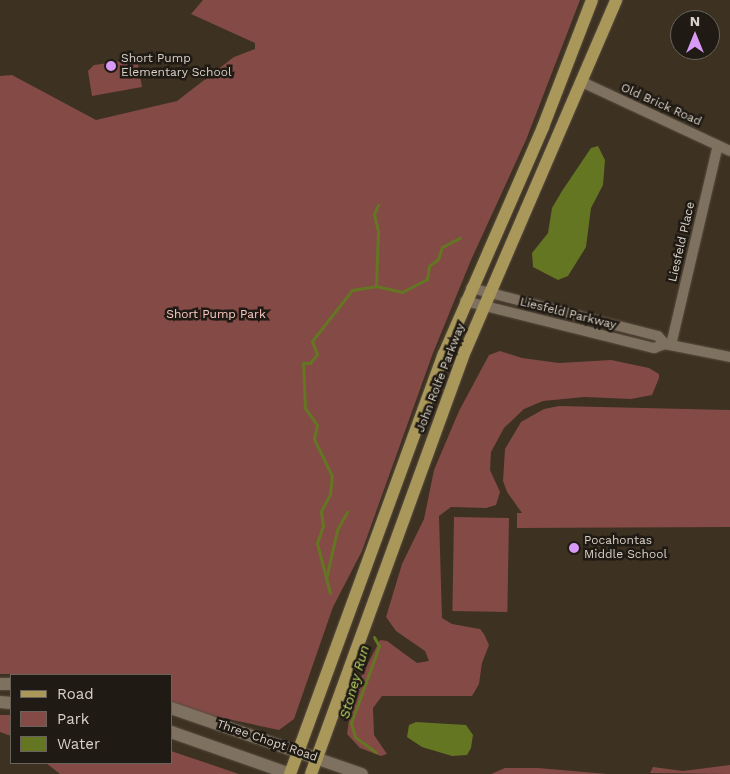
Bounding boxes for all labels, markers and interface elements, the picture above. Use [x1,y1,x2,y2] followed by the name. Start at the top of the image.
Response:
[670,10,720,60] north arrow
[690,13,700,29] text: N
[121,52,232,80] place label: Short Pump Elementary School
[105,60,117,72] marker: Short Pump Elementary School
[618,81,704,129] street label: Old Brick Road
[666,201,698,283] street label: Liesfeld Place
[518,295,618,333] street label: Liesfeld Parkway
[166,308,266,322] park label: Short Pump Park
[414,322,468,434] street label: John Rolfe Parkway
[584,534,667,562] place label: Pocahontas Middle School
[568,542,580,554] marker: Pocahontas Middle School
[335,643,373,721] water label: Stoney Run
[10,674,172,764] legend
[57,685,94,703] text: Road
[57,710,89,728] text: Park
[215,717,319,765] street label: Three Chopt Road
[57,735,100,753] text: Water

